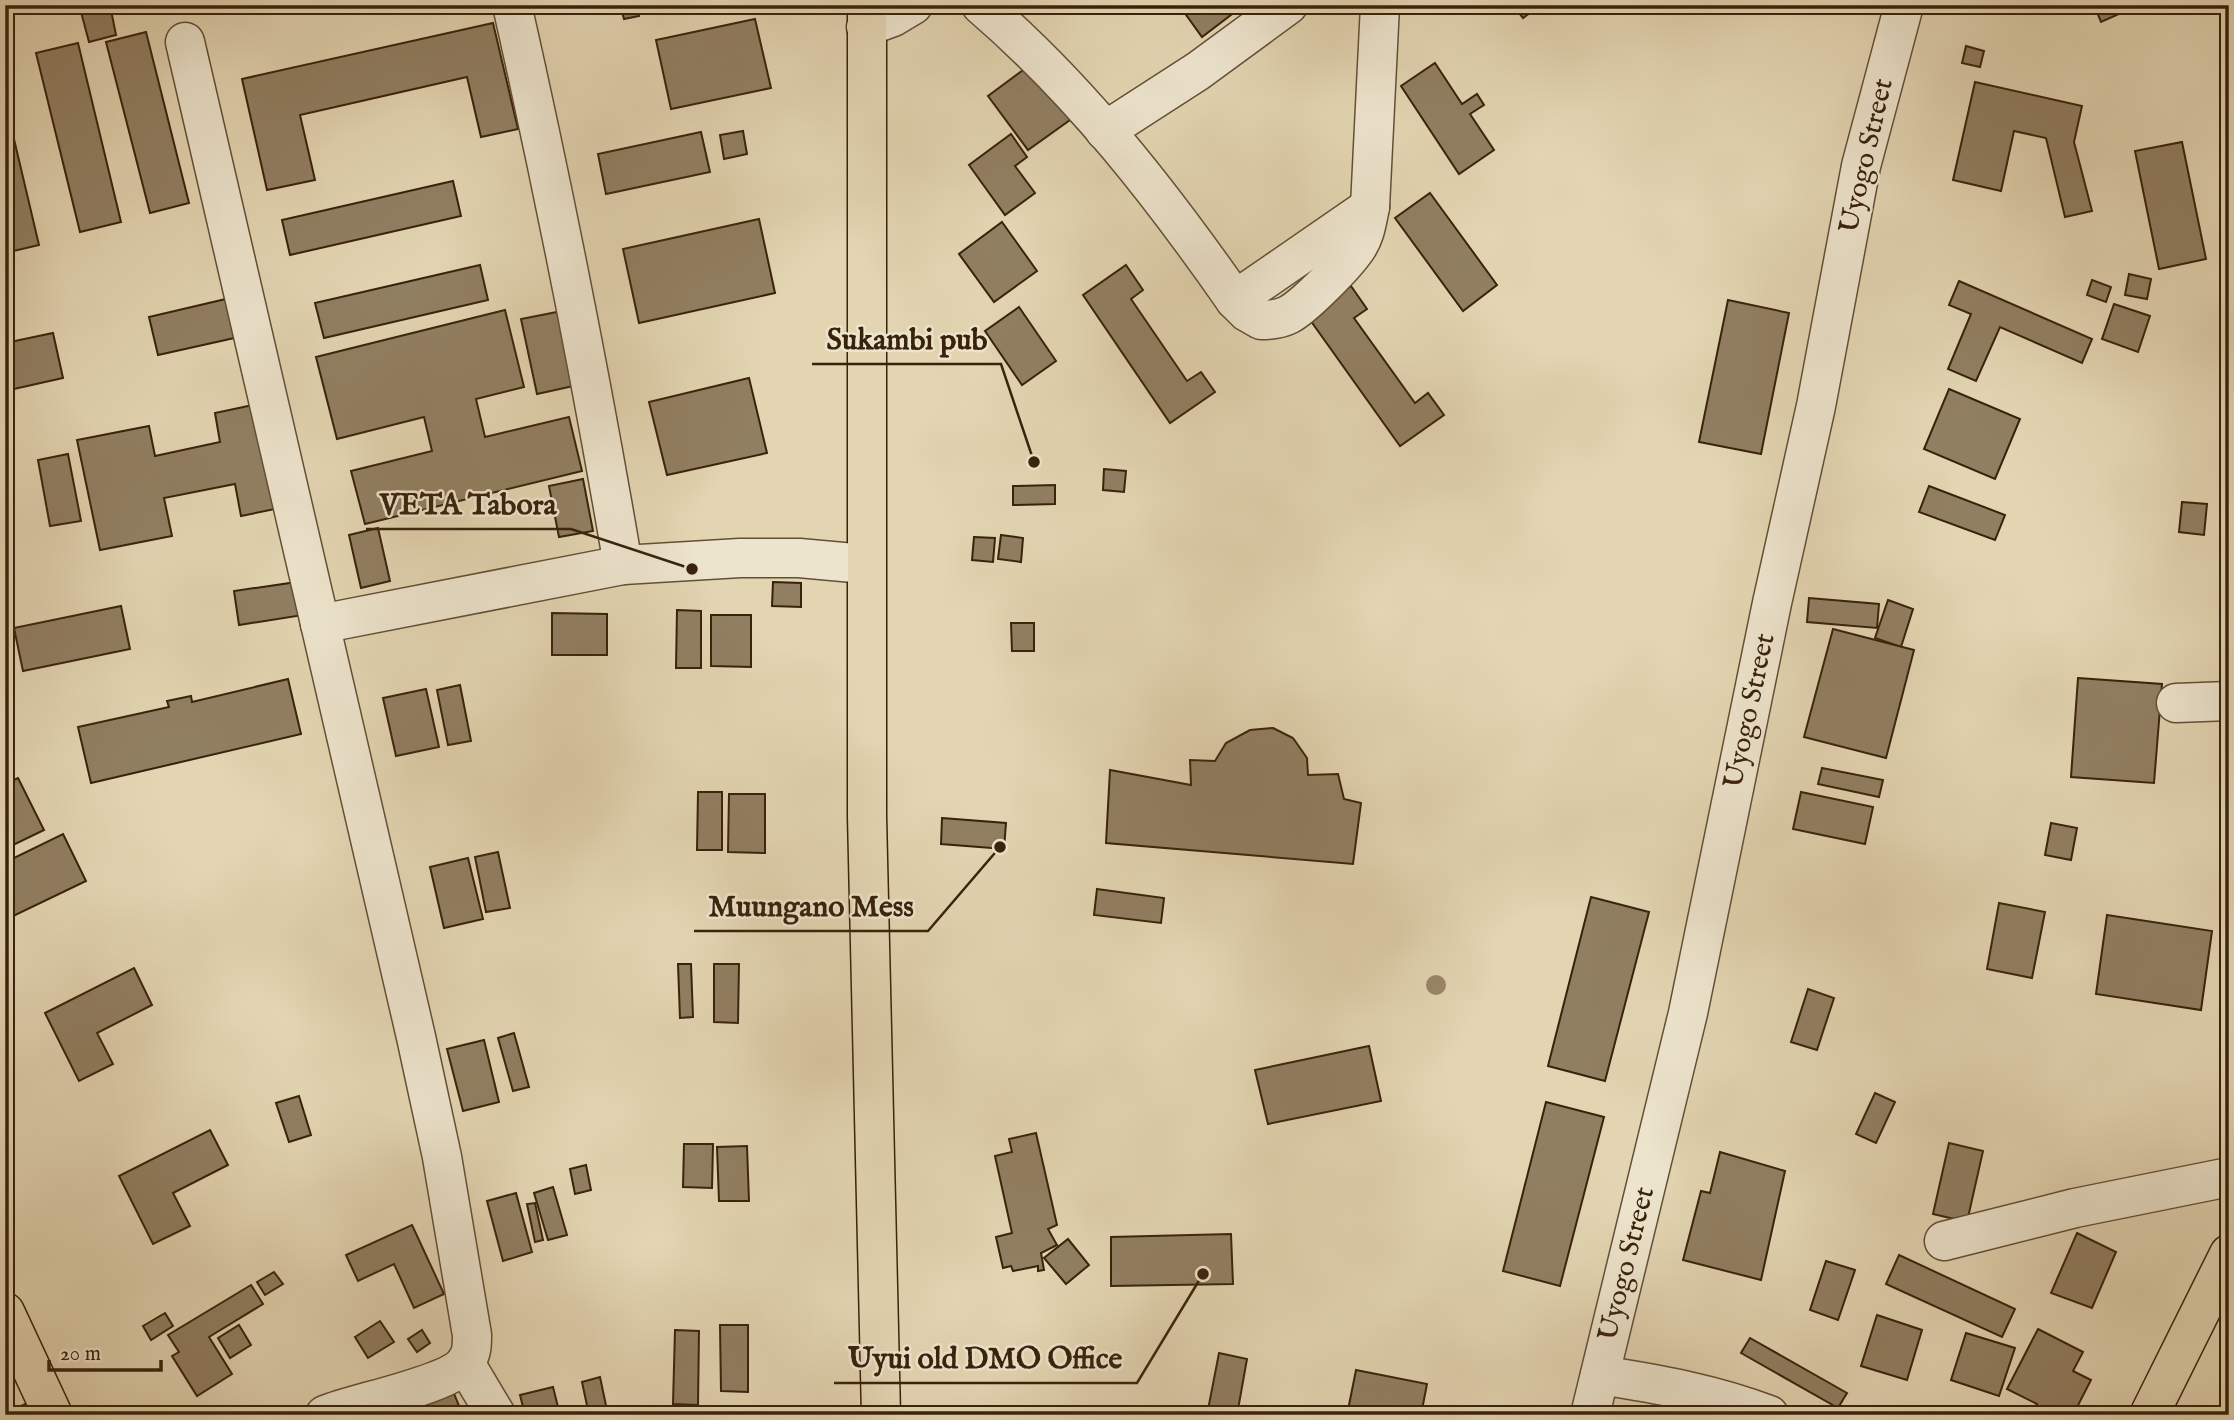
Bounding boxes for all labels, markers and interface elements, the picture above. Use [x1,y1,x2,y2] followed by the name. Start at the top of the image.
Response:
[1832,75,1902,237] street label: Uyogo Street
[812,313,1001,364] callout: Sukambi pub
[826,322,988,360] text: Sukambi pub
[366,478,571,529] callout: VETA Tabora
[379,487,557,525] text: VETA Tabora
[1717,630,1784,792] street label: Uyogo Street
[694,880,928,931] callout: Muungano Mess
[708,889,914,927] text: Muungano Mess
[1591,1183,1663,1345] street label: Uyogo Street
[49,1329,161,1373] scale bar
[834,1332,1137,1383] callout: Uyui old DMO Office
[60,1341,101,1368] text: 20 m
[848,1341,1123,1379] text: Uyui old DMO Office

